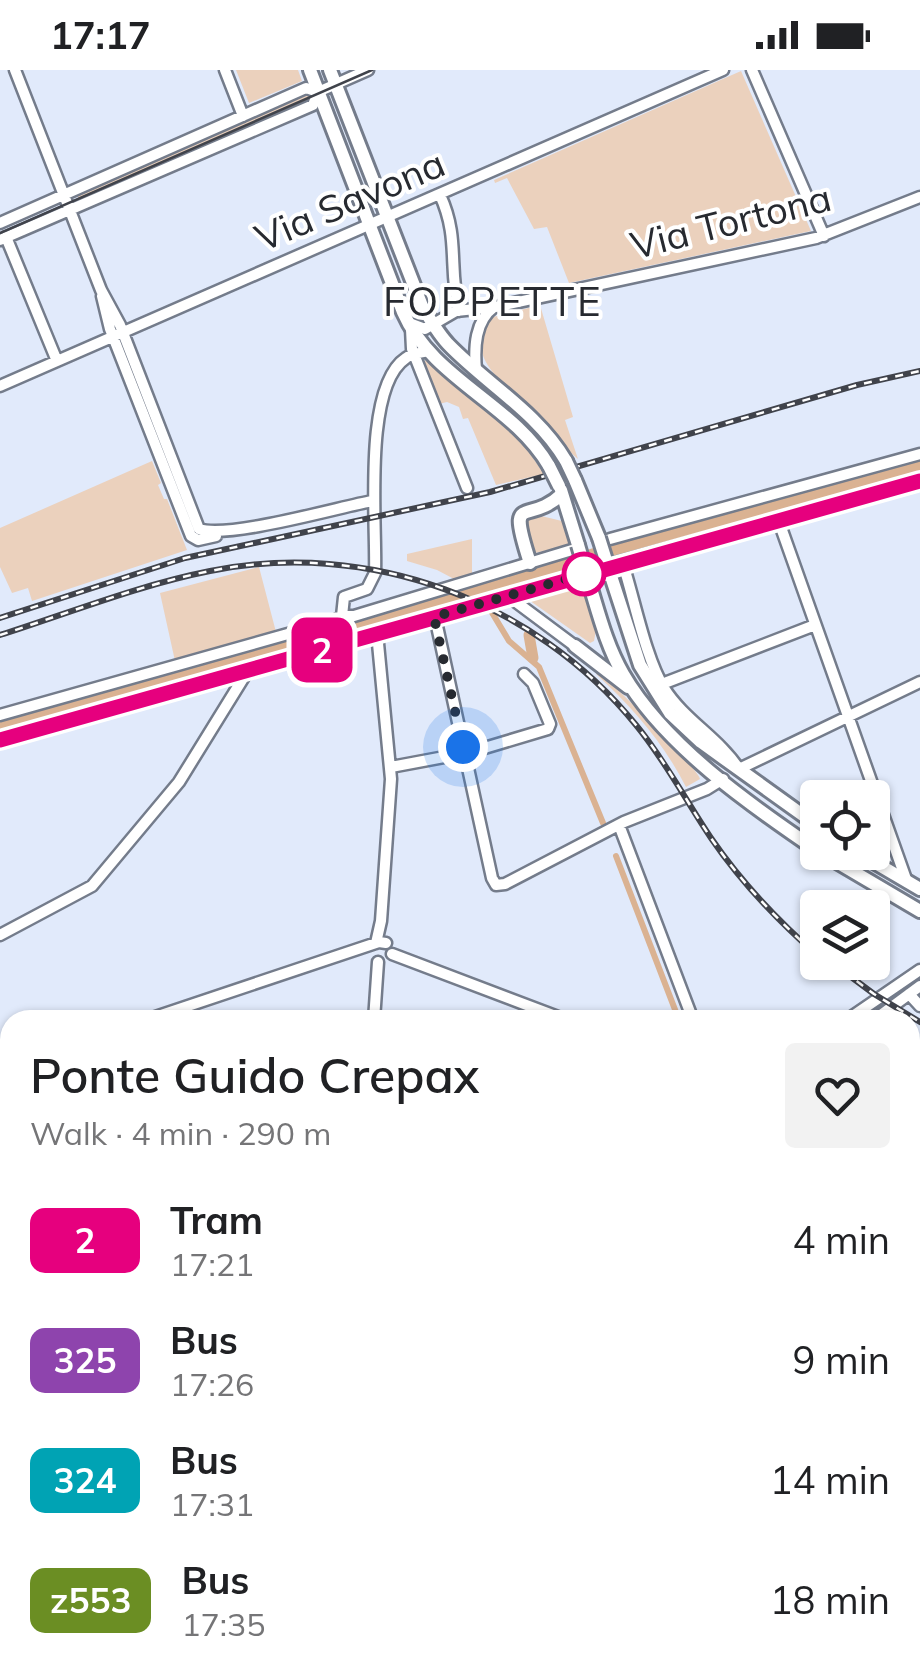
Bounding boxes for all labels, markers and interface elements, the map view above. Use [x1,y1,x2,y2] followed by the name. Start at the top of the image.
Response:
[50,11,151,59] text: 17:17
[248,139,452,261] street label: Via Savona
[626,173,836,269] street label: Via Tortona
[383,276,603,326] district label: FOPPETTE
[563,553,605,595] unlabelled marker
[290,618,354,682] line badge: 2
[311,628,333,672] text: 2
[438,722,488,772] your location
[800,780,890,980] map controls
[800,780,890,870] button: locate
[800,890,890,980] button: layers
[785,1043,890,1148] button: heart
[30,1045,480,1105] text: Ponte Guido Crepax
[30,1113,331,1153] text: Walk · 4 min · 290 m
[170,1196,263,1244] text: Tram
[793,1216,890,1264] text: 4 min
[74,1218,96,1262] text: 2
[170,1244,254,1284] text: 17:21
[170,1316,238,1364] text: Bus
[793,1336,890,1384] text: 9 min
[53,1338,117,1382] text: 325
[170,1364,254,1404] text: 17:26
[170,1436,238,1484] text: Bus
[770,1456,890,1504] text: 14 min
[53,1458,117,1502] text: 324
[170,1484,254,1524] text: 17:31
[181,1556,249,1604] text: Bus
[770,1576,890,1624] text: 18 min
[50,1578,131,1622] text: z553
[181,1604,266,1644] text: 17:35

